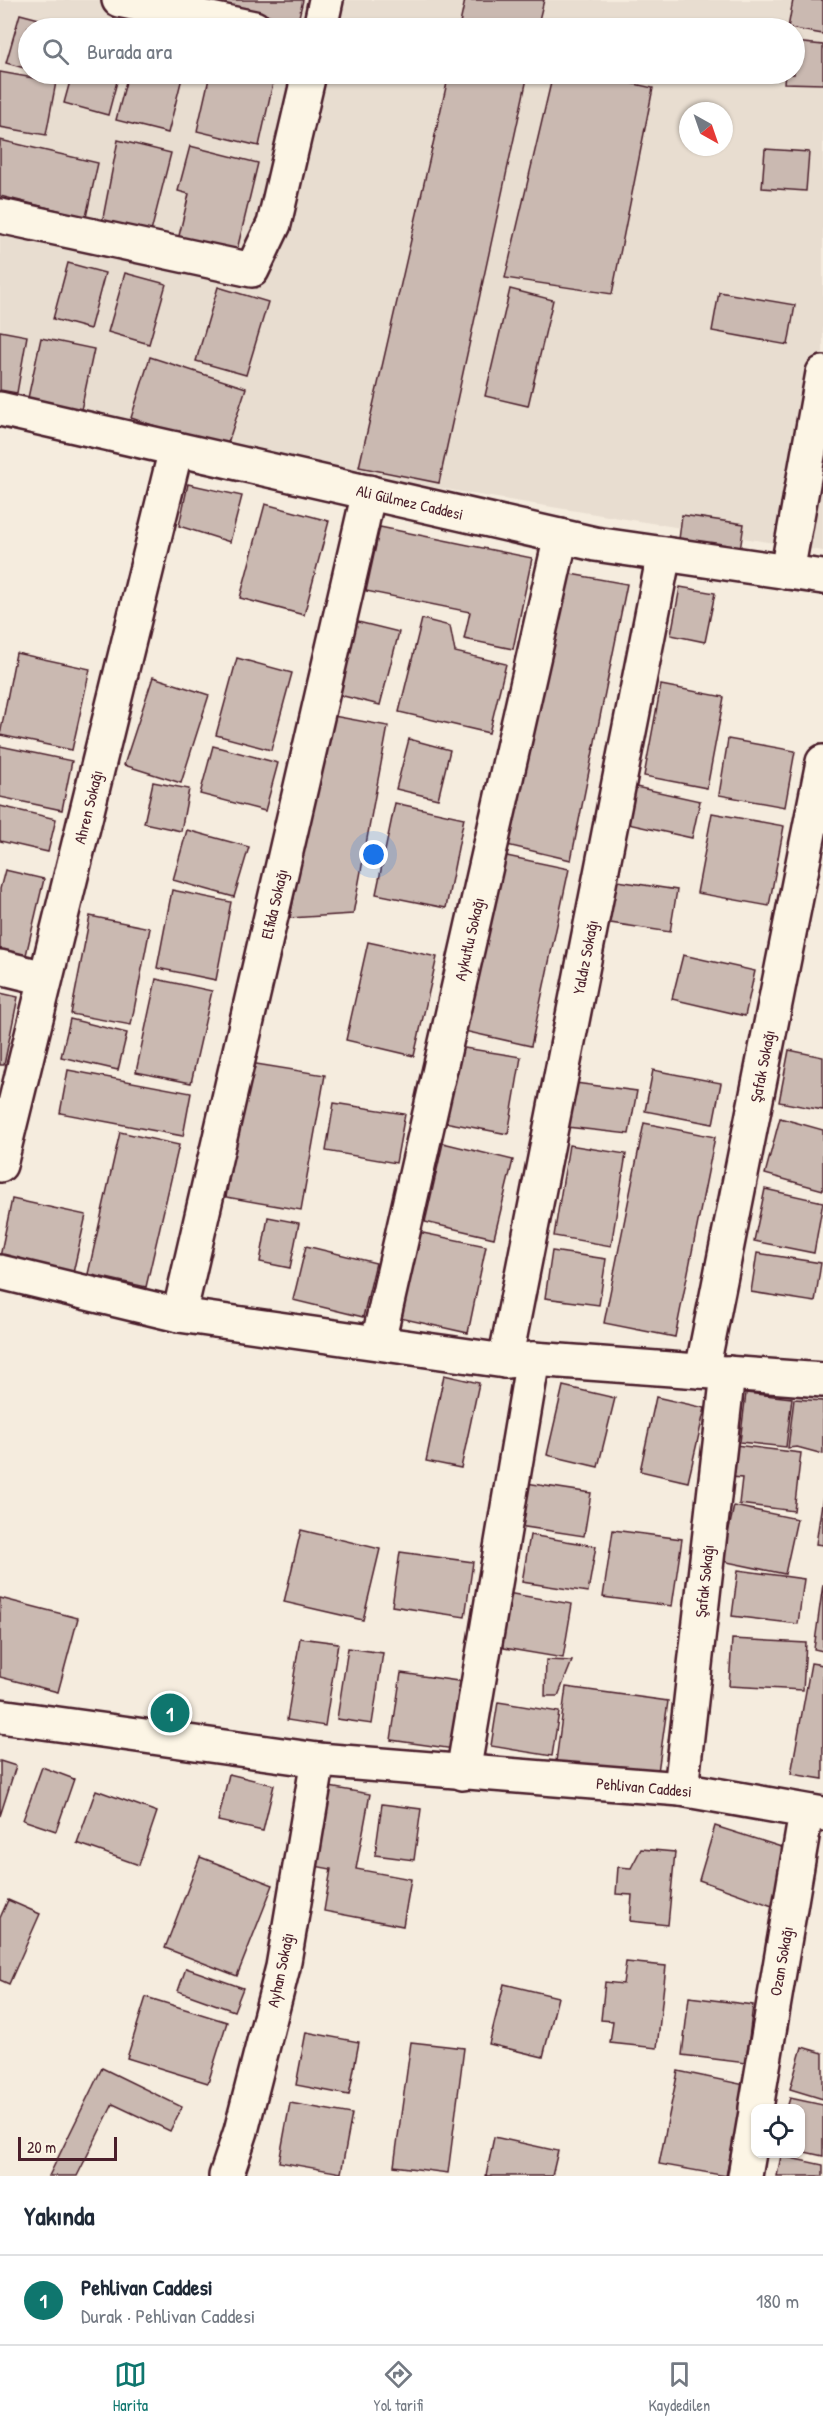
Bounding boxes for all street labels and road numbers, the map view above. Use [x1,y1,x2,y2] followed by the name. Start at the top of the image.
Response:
[354,479,466,525] street label: Ali Gülmez Caddesi
[68,768,108,846] street label: Ahren Sokağı
[255,867,293,941] street label: Elfida Sokağı
[449,895,489,983] street label: Aykutlu Sokağı
[567,918,603,996] street label: Yaldız Sokağı
[744,1028,780,1104] street label: Şafak Sokağı
[689,1543,719,1619] street label: Şafak Sokağı
[595,1772,693,1802] street label: Pehlivan Caddesi
[764,1924,798,1998] street label: Ozan Sokağı
[261,1931,299,2009] street label: Ayhan Sokağı

